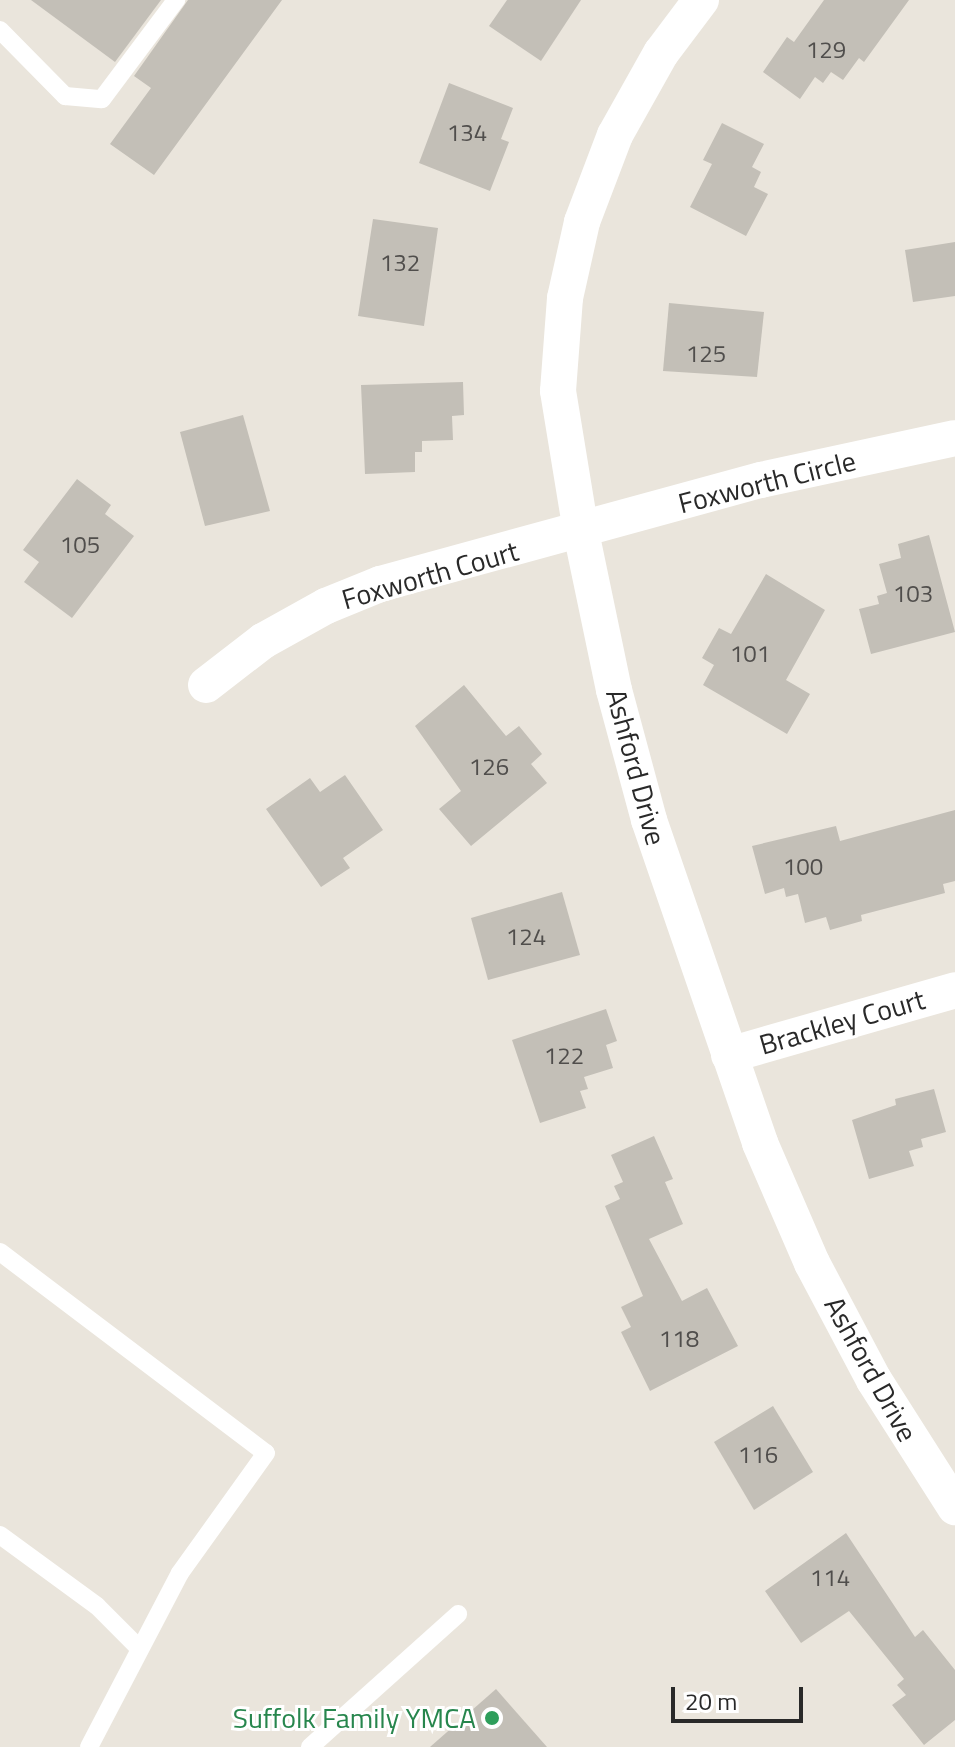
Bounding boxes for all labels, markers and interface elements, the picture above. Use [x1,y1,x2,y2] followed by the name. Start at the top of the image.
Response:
[806,36,846,64] house number: 129
[447,119,487,147] house number: 134
[380,249,420,277] house number: 132
[686,340,726,368] house number: 125
[675,444,859,520] street label: Foxworth Circle
[60,531,100,559] house number: 105
[338,534,522,616] street label: Foxworth Court
[893,580,933,608] house number: 103
[730,640,770,668] house number: 101
[599,685,673,849] street label: Ashford Drive
[469,753,509,781] house number: 126
[783,853,823,881] house number: 100
[506,923,546,951] house number: 124
[755,982,929,1062] street label: Brackley Court
[544,1042,584,1070] house number: 122
[818,1291,924,1447] street label: Ashford Drive
[659,1325,699,1353] house number: 118
[738,1441,778,1469] house number: 116
[810,1564,850,1592] house number: 114
[675,1671,807,1721] scale bar
[685,1683,737,1719] text: 20 m
[233,1701,476,1735] place label: Suffolk Family YMCA
[483,1709,501,1727] marker: Suffolk Family YMCA

